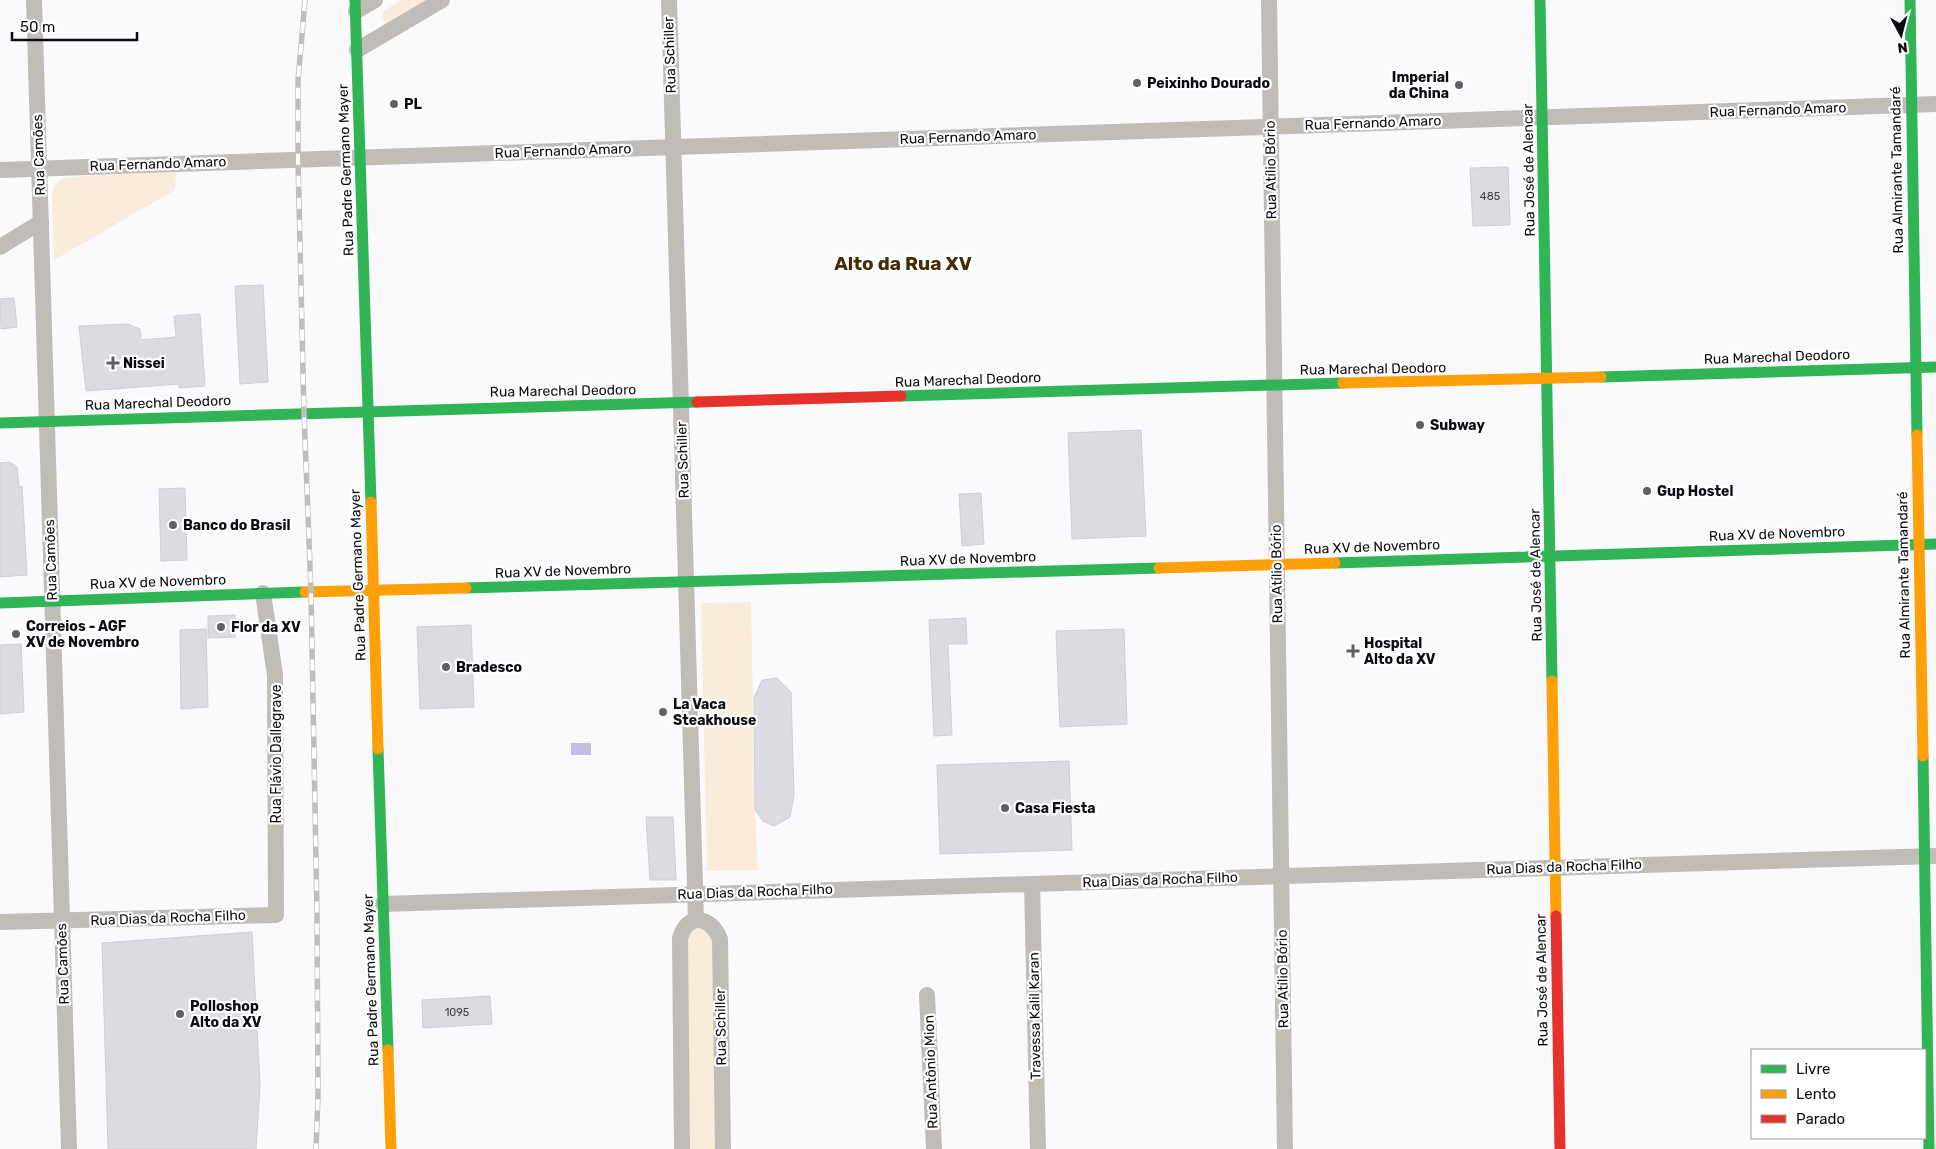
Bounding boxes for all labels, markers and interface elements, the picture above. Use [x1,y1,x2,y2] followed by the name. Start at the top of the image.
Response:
[12,10,138,42] scale bar
[1876,10,1926,60] north arrow
[660,16,680,94] street label: Rua Schiller
[20,18,55,36] text: 50 m
[1896,38,1909,56] text: N
[1389,69,1449,102] place label: Imperial da China
[1147,75,1270,92] place label: Peixinho Dourado
[1131,77,1143,89] marker: Peixinho Dourado
[1453,79,1465,91] marker: Imperial da China
[334,83,358,256] street label: Rua Padre Germano Mayer
[1887,86,1907,254] street label: Rua Almirante Tamandaré
[404,96,422,113] place label: PL
[388,98,400,110] marker: PL
[1709,99,1847,121] street label: Rua Fernando Amaro
[1519,103,1539,237] street label: Rua José de Alencar
[1304,112,1442,134] street label: Rua Fernando Amaro
[29,114,49,196] street label: Rua Camões
[1262,121,1280,219] street label: Rua Atílio Bório
[899,126,1037,148] street label: Rua Fernando Amaro
[494,140,632,162] street label: Rua Fernando Amaro
[89,153,227,175] street label: Rua Fernando Amaro
[1480,190,1501,203] house number: 485
[834,252,972,275] district label: Alto da Rua XV
[1703,346,1851,368] street label: Rua Marechal Deodoro
[123,355,165,372] place label: Nissei
[107,357,119,369] marker: Nissei
[1300,359,1446,379] street label: Rua Marechal Deodoro
[894,369,1042,391] street label: Rua Marechal Deodoro
[490,381,636,401] street label: Rua Marechal Deodoro
[84,392,232,414] street label: Rua Marechal Deodoro
[1430,417,1485,434] place label: Subway
[1414,419,1426,431] marker: Subway
[673,421,693,499] street label: Rua Schiller
[1657,483,1733,500] place label: Gup Hostel
[1641,485,1653,497] marker: Gup Hostel
[346,488,370,661] street label: Rua Padre Germano Mayer
[1894,491,1914,659] street label: Rua Almirante Tamandaré
[1526,508,1546,642] street label: Rua José de Alencar
[183,517,290,534] place label: Banco do Brasil
[41,519,61,601] street label: Rua Camões
[167,519,179,531] marker: Banco do Brasil
[1709,523,1845,545] street label: Rua XV de Novembro
[1268,525,1286,623] street label: Rua Atílio Bório
[1304,536,1440,558] street label: Rua XV de Novembro
[900,548,1036,570] street label: Rua XV de Novembro
[495,560,631,582] street label: Rua XV de Novembro
[90,571,226,593] street label: Rua XV de Novembro
[26,618,139,651] place label: Correios - AGF XV de Novembro
[231,619,301,636] place label: Flor da XV
[215,621,227,633] marker: Flor da XV
[10,628,22,640] marker: Correios - AGF XV de Novembro
[1364,635,1436,668] place label: Hospital Alto da XV
[1346,644,1360,658] marker: Hospital Alto da XV
[456,659,522,676] place label: Bradesco
[440,661,452,673] marker: Bradesco
[268,684,285,824] street label: Rua Flávio Dallegrave
[673,696,756,729] place label: La Vaca Steakhouse
[657,706,669,718] marker: La Vaca Steakhouse
[1015,800,1096,817] place label: Casa Fiesta
[999,802,1011,814] marker: Casa Fiesta
[1486,856,1642,878] street label: Rua Dias da Rocha Filho
[1082,869,1238,891] street label: Rua Dias da Rocha Filho
[677,881,833,903] street label: Rua Dias da Rocha Filho
[359,893,383,1066] street label: Rua Padre Germano Mayer
[90,907,246,929] street label: Rua Dias da Rocha Filho
[1532,913,1552,1047] street label: Rua José de Alencar
[53,923,73,1005] street label: Rua Camões
[1274,930,1292,1028] street label: Rua Atílio Bório
[1025,952,1045,1080] street label: Travessa Kalil Karan
[712,988,730,1066] street label: Rua Schiller
[190,998,262,1031] place label: Polloshop Alto da XV
[445,1006,470,1019] house number: 1095
[174,1008,186,1020] marker: Polloshop Alto da XV
[921,1015,941,1129] street label: Rua Antônio Mion
[1751,1049,1926,1139] legend
[1796,1060,1830,1078] text: Livre
[1796,1085,1836,1103] text: Lento
[1796,1110,1845,1128] text: Parado

